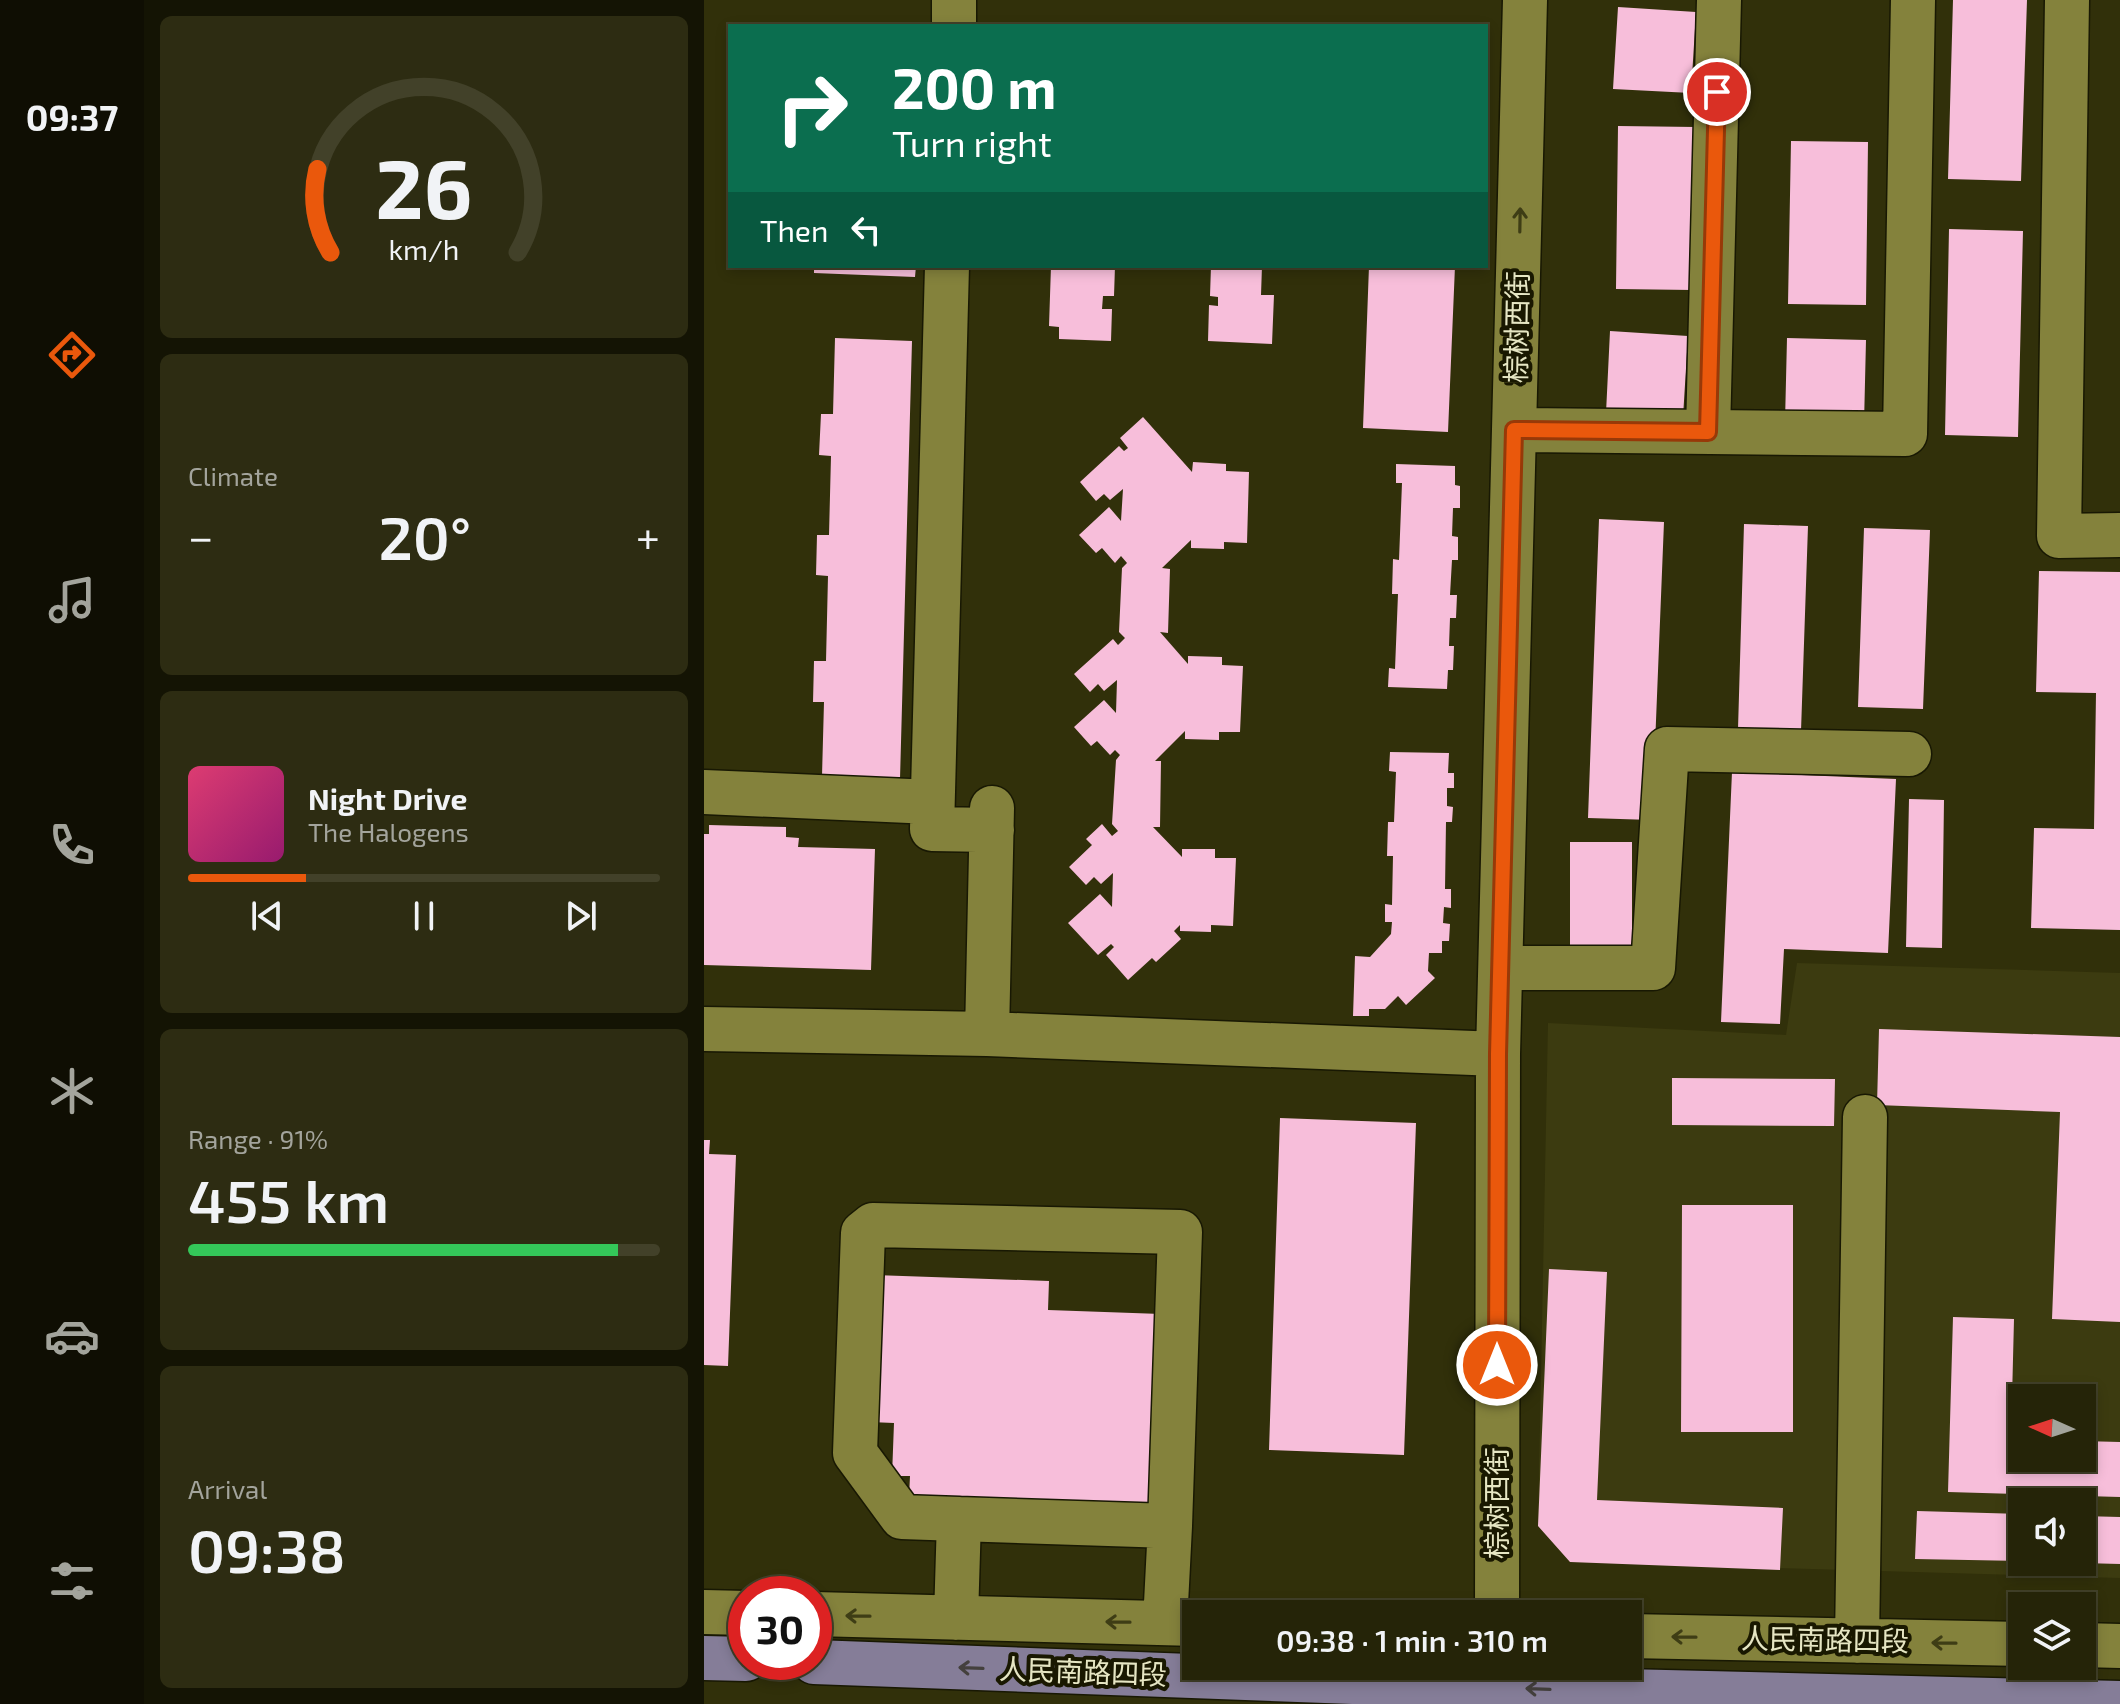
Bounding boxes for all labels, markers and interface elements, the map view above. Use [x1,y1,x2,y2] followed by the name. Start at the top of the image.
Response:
[892,53,1057,120] text: 200 m
[760,56,864,160] icon: right
[1683,58,1751,126] pin
[1695,70,1739,114] icon: arrive
[26,95,118,138] text: 09:37
[892,121,1052,164] text: Turn right
[375,135,473,235] text: 26
[1512,207,1527,234] one-way arrow
[844,208,888,252] icon: left
[760,212,828,248] text: Then
[389,231,459,266] text: km/h
[1498,271,1534,383] street label: 棕树西街
[44,327,100,383] icon: directions
[188,460,278,491] text: Climate
[378,500,471,572] text: 20°
[188,509,214,562] text: −
[636,509,660,562] text: +
[44,572,100,628] icon: music
[308,780,467,816] text: Night Drive
[308,816,469,847] text: The Halogens
[44,817,100,873] icon: phone
[245,894,289,938] icon: previous
[402,894,446,938] icon: pause
[559,894,603,938] icon: next
[44,1063,100,1119] icon: climate
[188,1123,328,1154] text: Range · 91%
[188,1163,389,1235] text: 455 km
[44,1308,100,1364] icon: car
[1455,1323,1539,1407] position arrow
[2008,1384,2096,1472] north arrow
[2008,1384,2096,1680] map controls
[1479,1447,1513,1559] street label: 棕树西街
[188,1473,267,1504] text: Arrival
[2008,1488,2096,1576] button: sound
[188,1513,346,1585] text: 09:38
[44,1553,100,1609] icon: filters
[728,1576,832,1680] speed limit sign: 30
[2008,1592,2096,1680] button: layers
[845,1608,872,1623] one-way arrow
[1105,1615,1132,1630] one-way arrow
[1741,1621,1909,1657] street label: 人民南路四段
[1276,1622,1548,1658] text: 09:38 · 1 min · 310 m
[1671,1630,1698,1645] one-way arrow
[1931,1635,1958,1650] one-way arrow
[998,1651,1168,1691] street label: 人民南路四段
[958,1660,985,1675] one-way arrow
[1525,1681,1552,1696] one-way arrow

